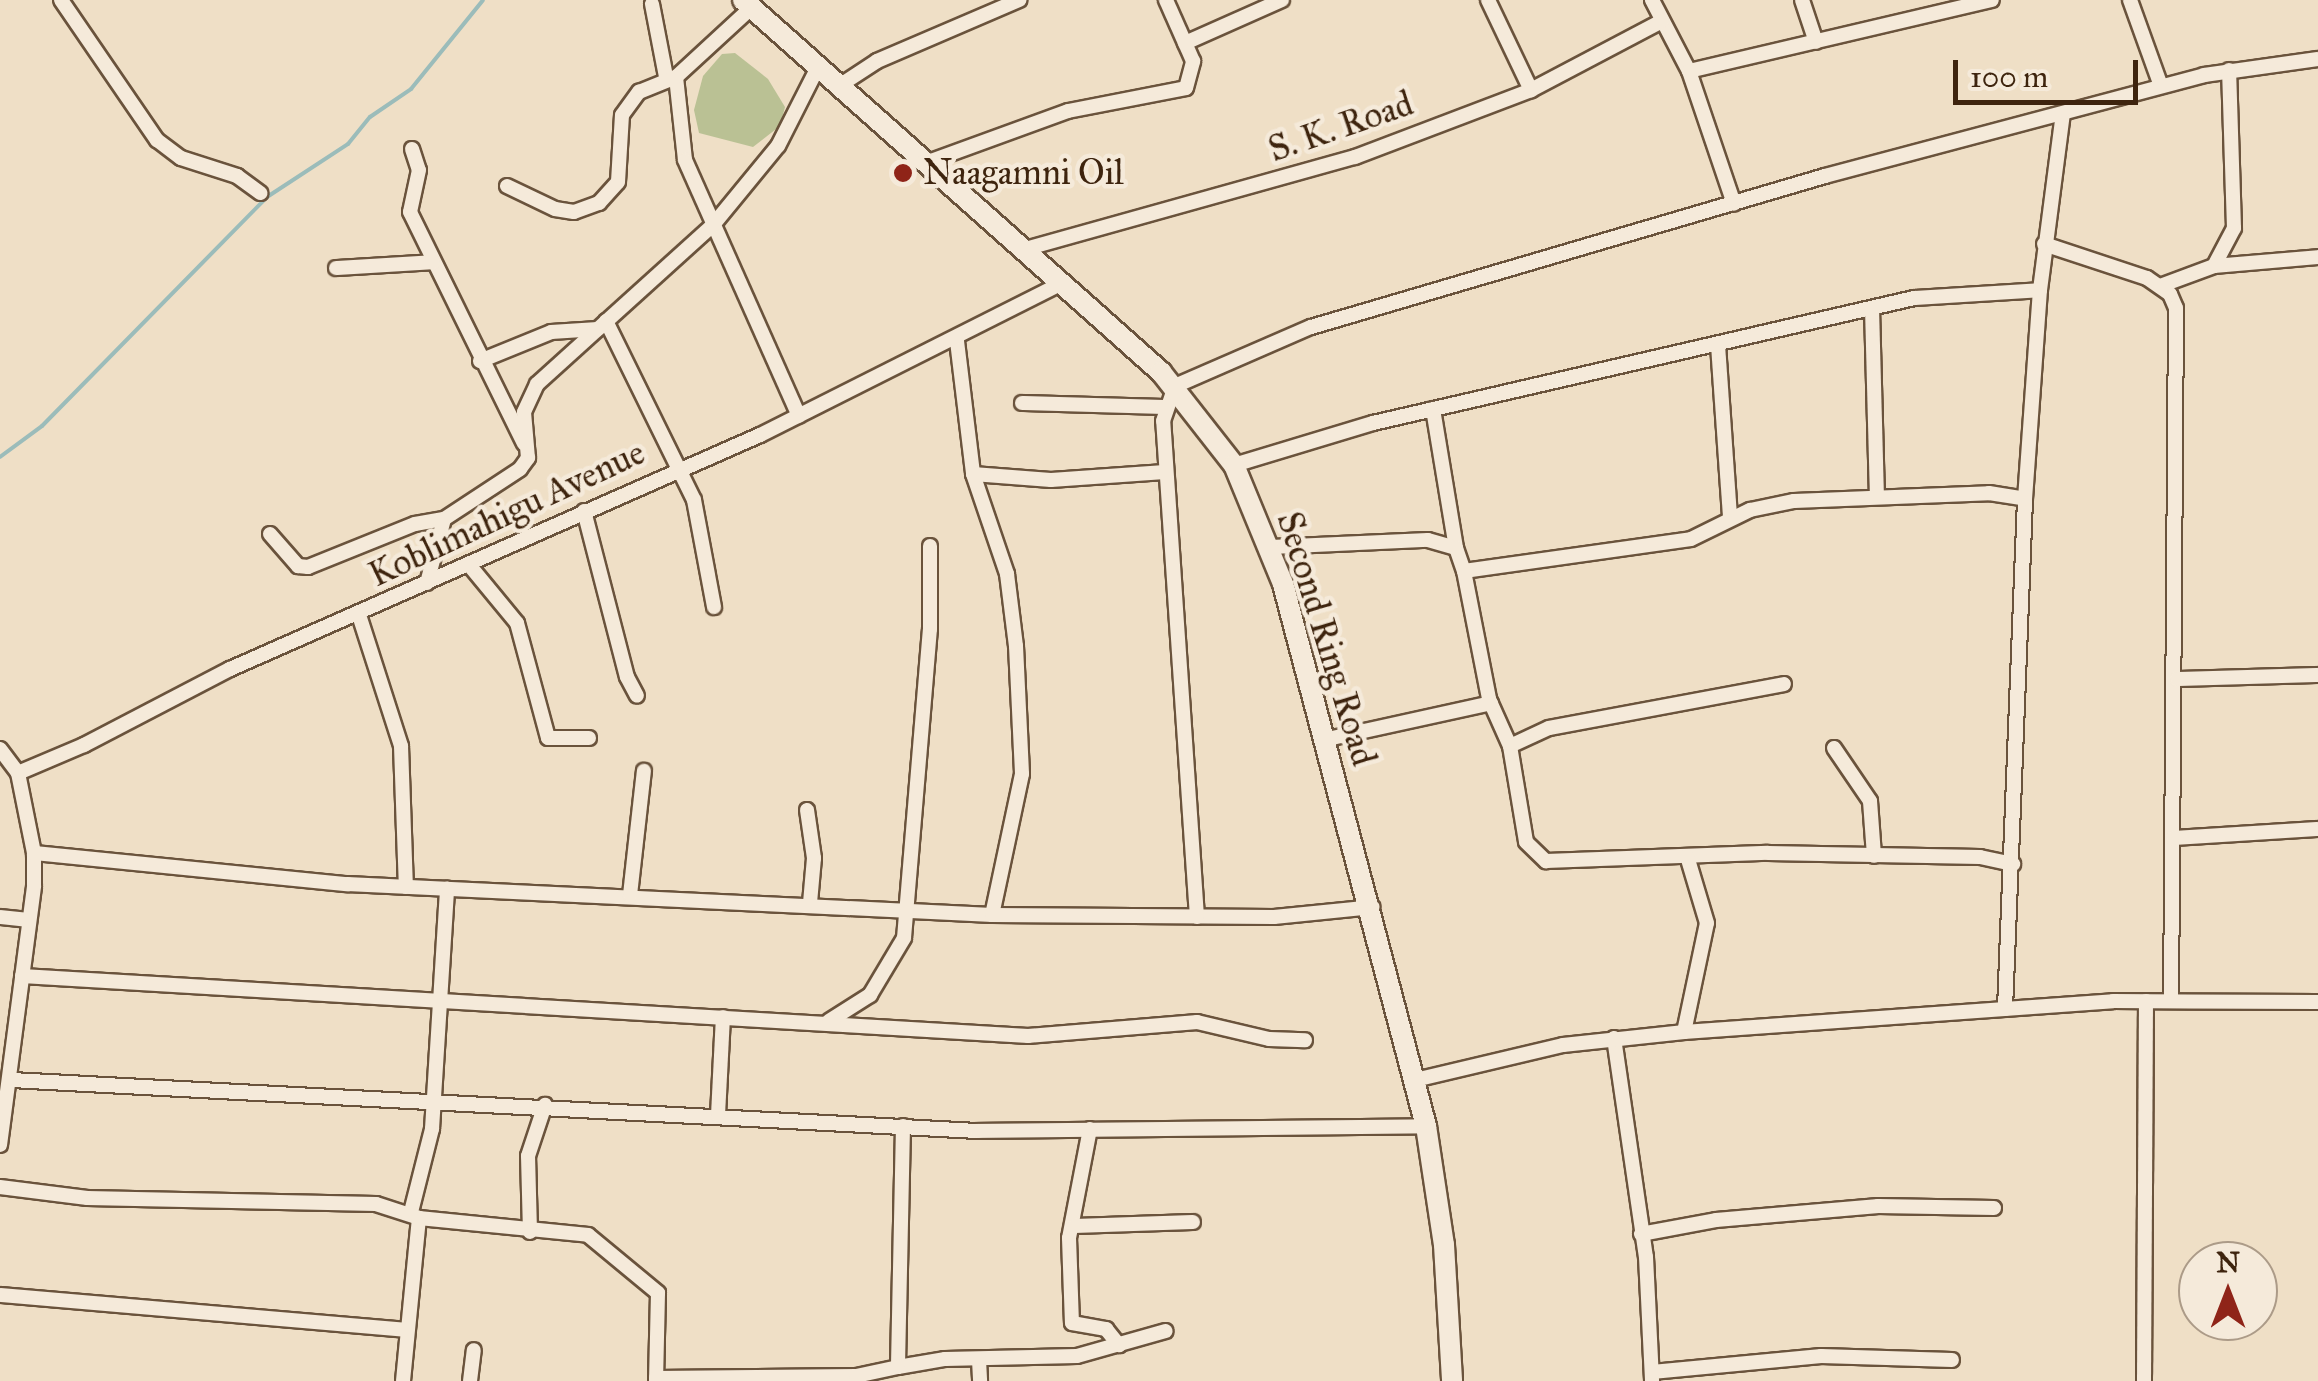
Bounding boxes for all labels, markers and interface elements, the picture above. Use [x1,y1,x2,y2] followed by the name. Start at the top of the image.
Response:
[1958,40,2143,102] scale bar
[1970,59,2048,95] text: 100 m
[1263,83,1419,171] street label: S. K. Road
[923,152,1124,194] place label: Naagamni Oil
[892,162,914,184] marker: Naagamni Oil
[362,432,652,596] street label: Koblimahigu Avenue
[1267,507,1385,771] street label: Second Ring Road
[2178,1241,2278,1341] north arrow
[2216,1245,2240,1280] text: N

